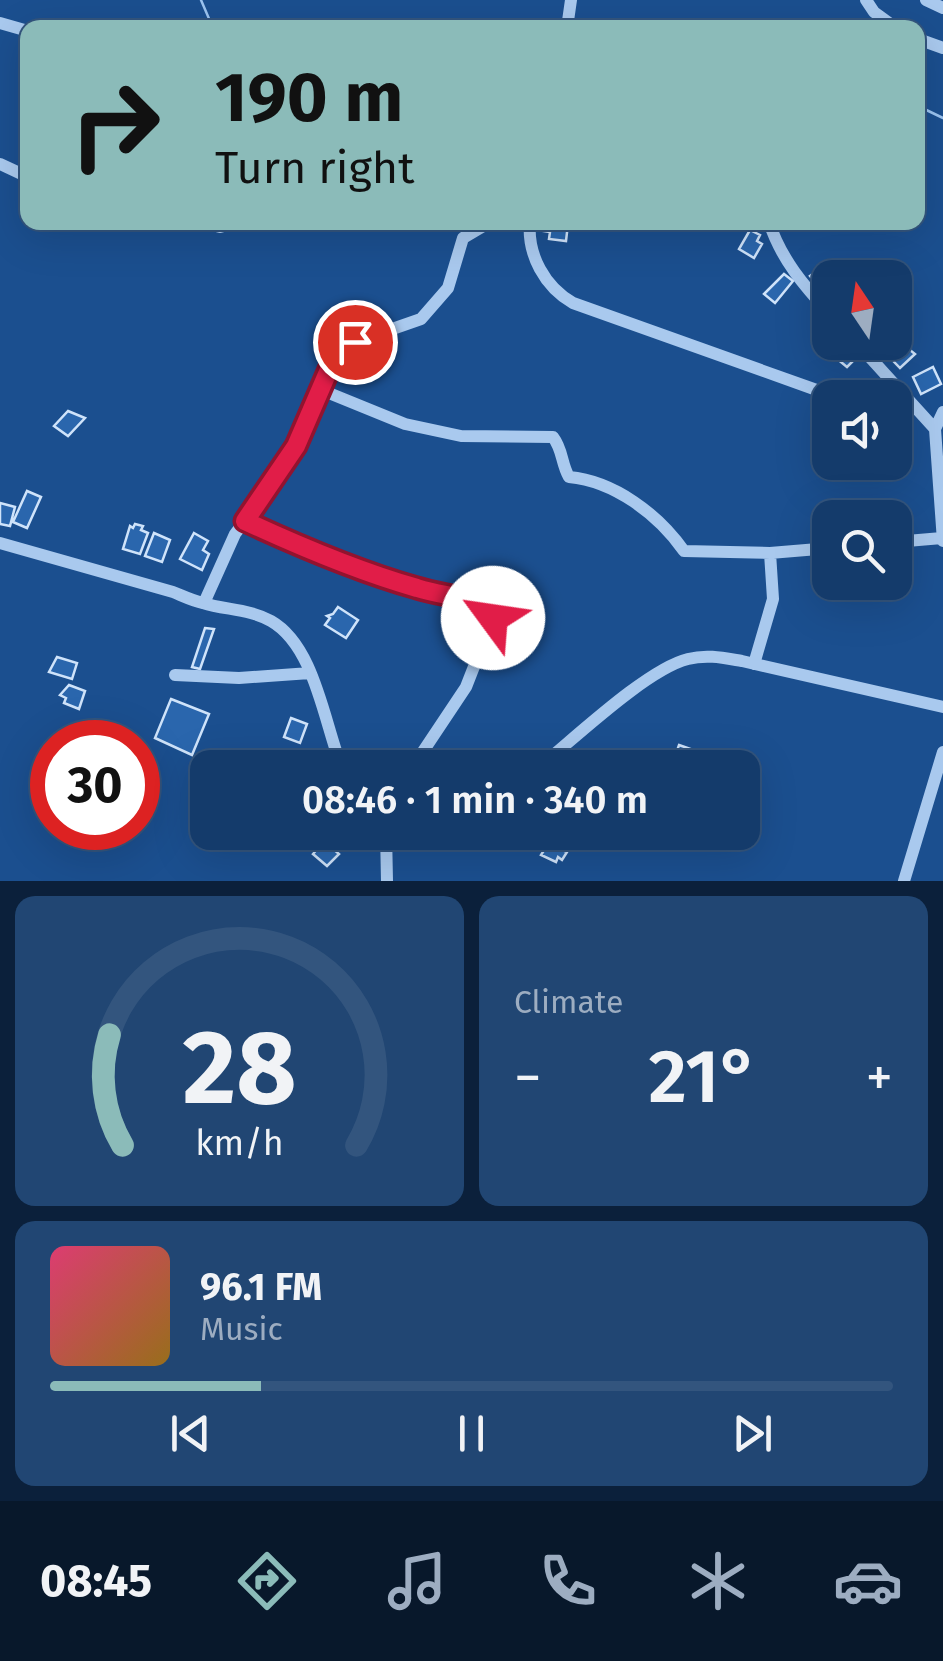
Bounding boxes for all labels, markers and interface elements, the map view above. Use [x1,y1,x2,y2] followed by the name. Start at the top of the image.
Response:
[215,56,403,140] text: 190 m
[50,60,180,190] icon: right
[215,141,414,195] text: Turn right
[812,260,912,360] north arrow
[812,260,912,600] map controls
[313,300,398,385] pin
[328,315,383,370] icon: arrive
[812,380,912,480] button: sound
[812,500,912,600] button: search
[441,566,545,670] position arrow
[30,720,160,850] speed limit sign: 30
[302,777,648,823] text: 08:46 · 1 min · 340 m
[514,983,623,1021] text: Climate
[182,1006,297,1131] text: 28
[649,1032,759,1122] text: 21°
[514,1045,542,1111] text: −
[866,1045,893,1111] text: +
[195,1122,284,1164] text: km/h
[200,1264,322,1310] text: 96.1 FM
[200,1310,283,1348] text: Music
[163,1406,218,1461] icon: previous
[444,1406,499,1461] icon: pause
[725,1406,780,1461] icon: next
[232,1546,302,1616] icon: directions
[382,1546,452,1616] icon: music
[533,1546,603,1616] icon: phone
[683,1546,753,1616] icon: climate
[833,1546,903,1616] icon: car
[40,1554,152,1608] text: 08:45

